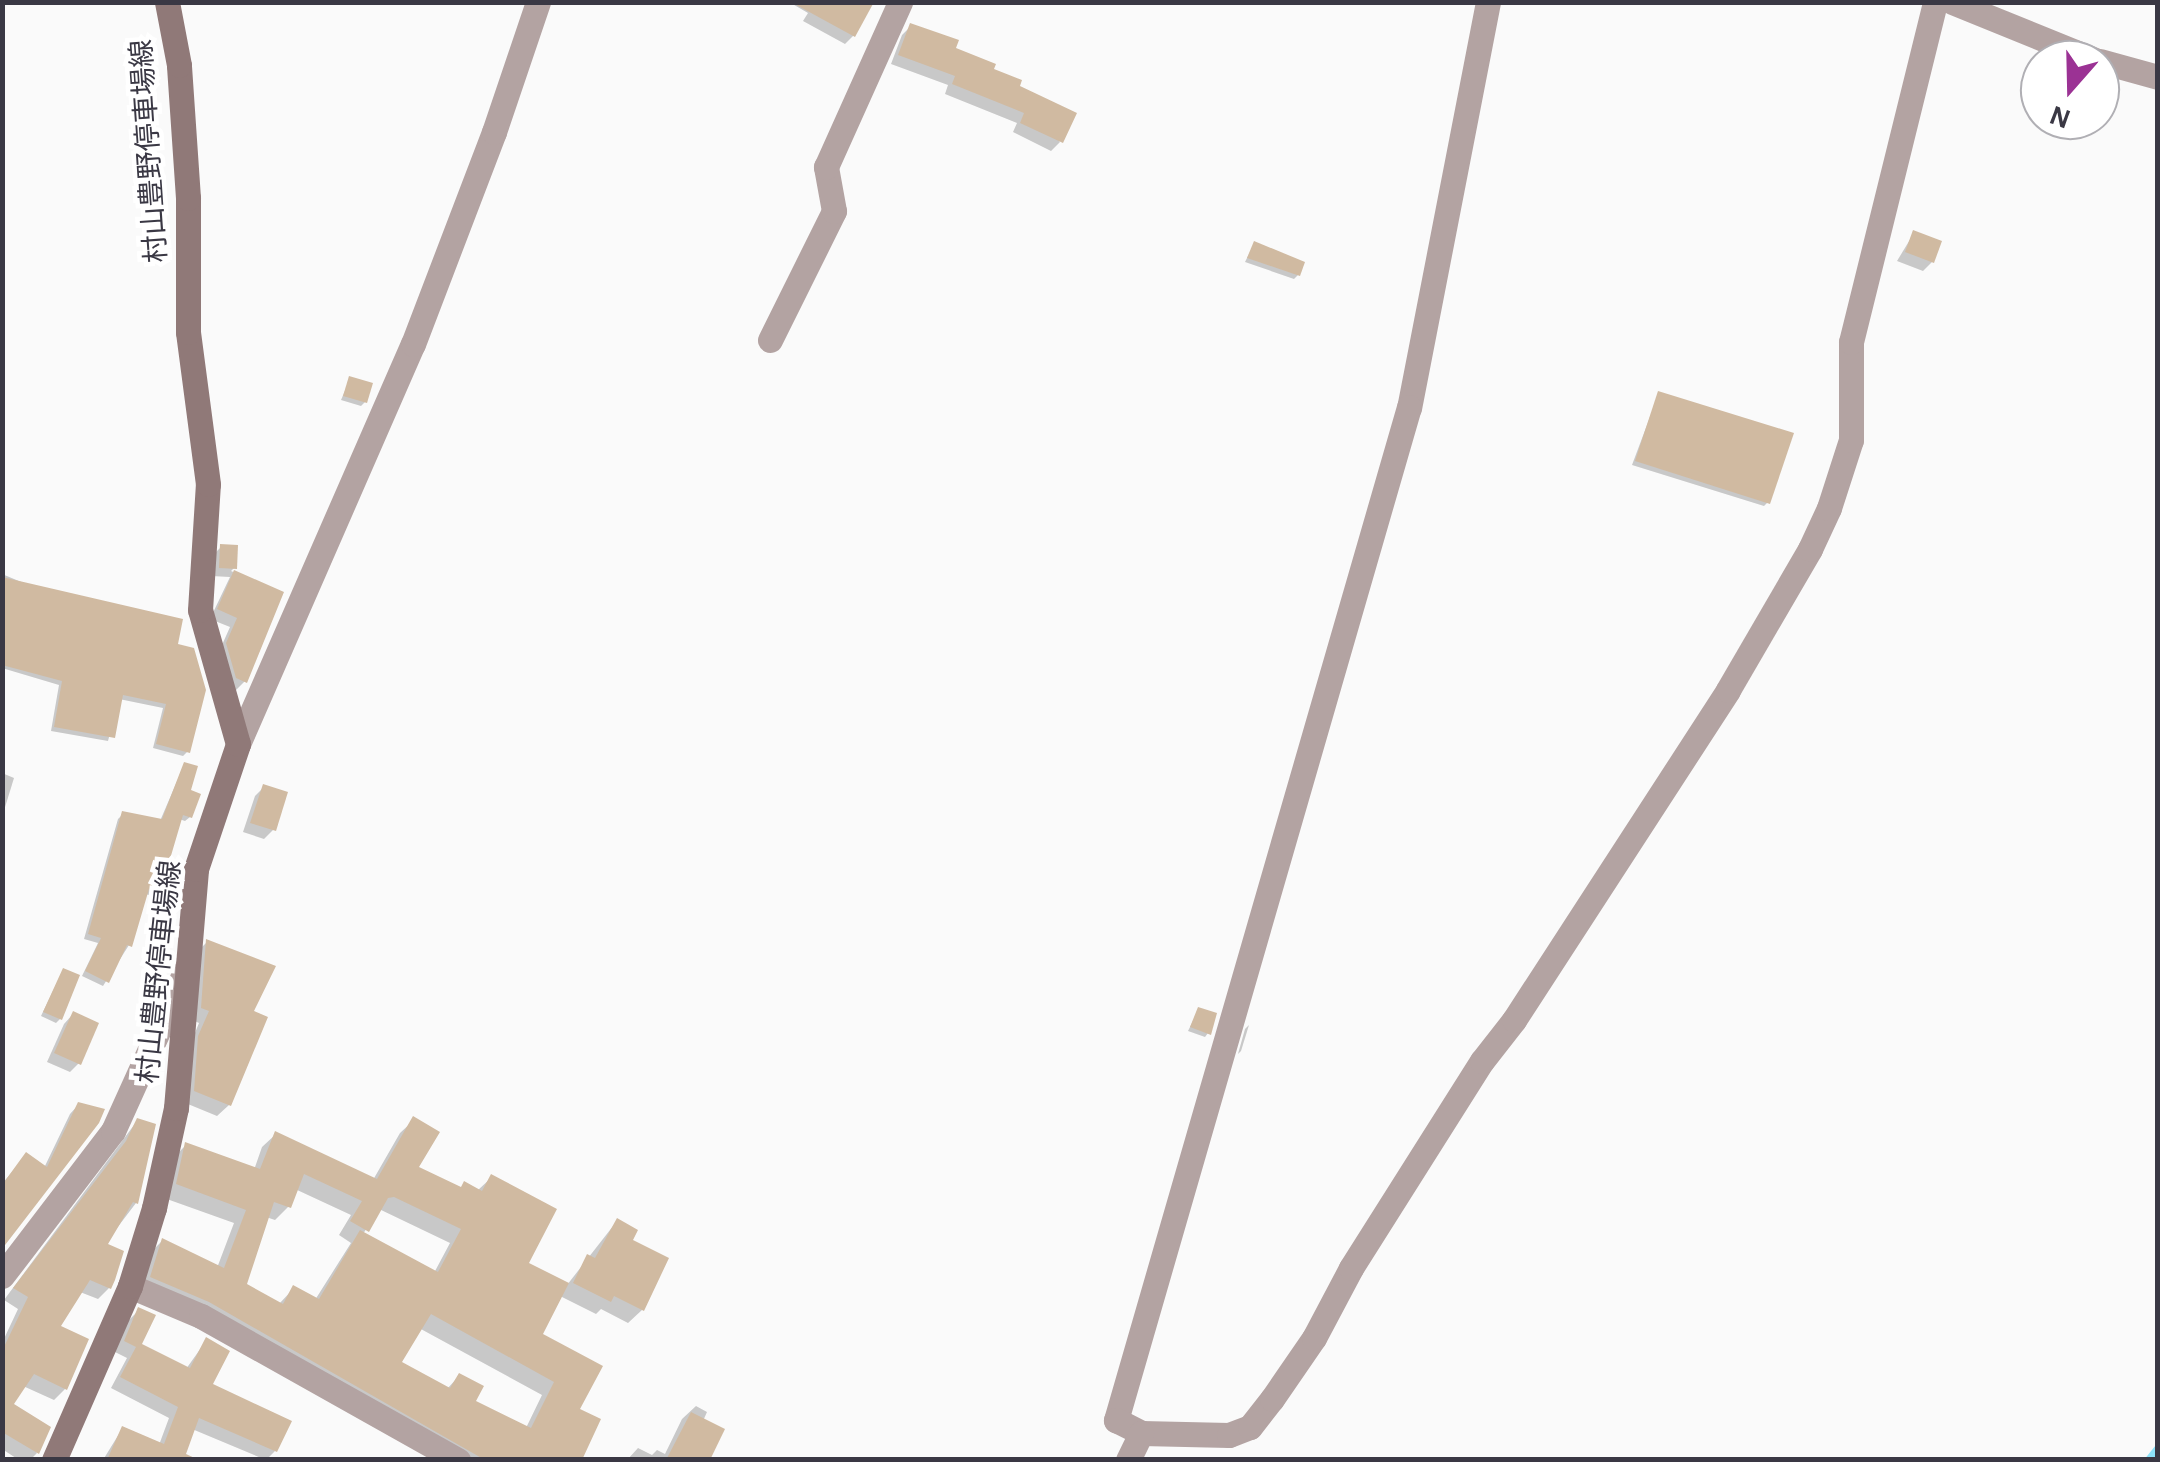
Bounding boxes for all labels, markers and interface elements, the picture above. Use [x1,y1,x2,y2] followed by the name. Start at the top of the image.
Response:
[125,38,175,264] street label: 村山豊野停車場線
[2020,40,2120,140] north arrow
[2046,100,2074,133] text: N
[132,859,188,1085] street label: 村山豊野停車場線

